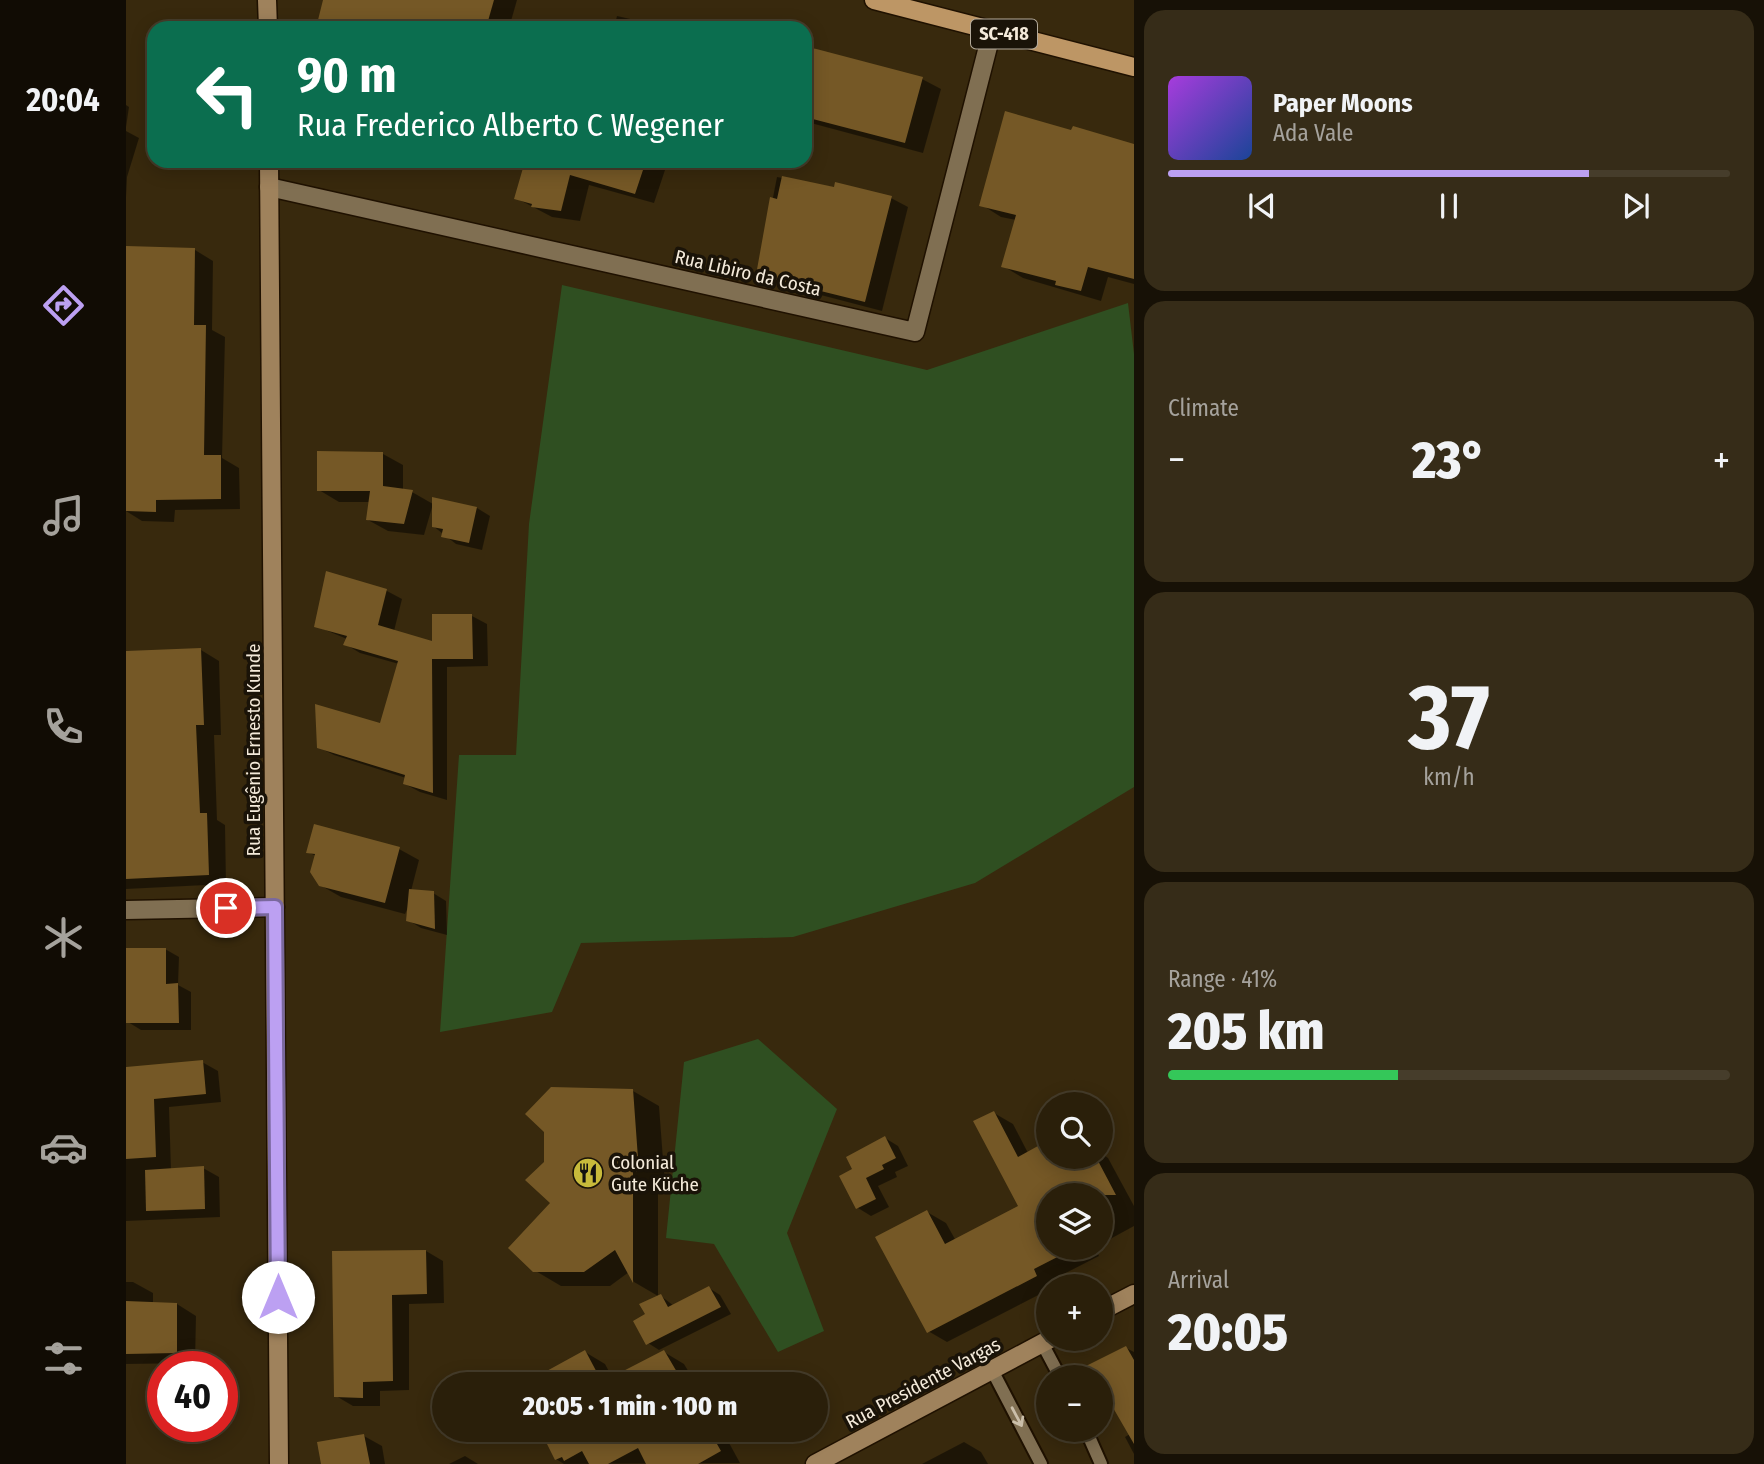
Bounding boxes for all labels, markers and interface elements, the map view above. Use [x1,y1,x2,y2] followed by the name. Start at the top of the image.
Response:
[971,19,1037,48] road number: SC-418
[297,46,397,105] text: 90 m
[182,49,273,140] icon: left
[26,81,100,119] text: 20:04
[1273,88,1413,119] text: Paper Moons
[297,106,724,144] text: Rua Frederico Alberto C Wegener
[1273,119,1353,147] text: Ada Vale
[1243,187,1281,225] icon: previous
[1430,187,1468,225] icon: pause
[1617,187,1655,225] icon: next
[673,245,823,301] street label: Rua Libiro da Costa
[39,281,88,330] icon: directions
[1168,394,1239,422] text: Climate
[1412,429,1486,492] text: 23°
[1168,437,1185,483] text: −
[1713,437,1730,483] text: +
[39,491,88,540] icon: music
[242,644,265,856] street label: Rua Eugênio Ernesto Kunde
[1408,663,1490,772] text: 37
[39,702,88,751] icon: phone
[1423,763,1475,791] text: km/h
[196,878,256,938] pin
[207,889,245,927] icon: arrive
[39,913,88,962] icon: climate
[1168,965,1277,993] text: Range · 41%
[1168,1000,1324,1063] text: 205 km
[1036,1092,1113,1442] map controls
[1036,1092,1113,1169] button: search
[39,1123,88,1172] icon: car
[611,1151,699,1196] place label: Colonial Gute Küche
[571,1156,605,1190] restaurant icon: Colonial Gute Küche
[1036,1183,1113,1260] button: layers
[241,1260,315,1334] position arrow
[1168,1266,1229,1294] text: Arrival
[1036,1274,1113,1351] button: +
[1168,1301,1288,1364] text: 20:05
[842,1333,1004,1433] street label: Rua Presidente Vargas
[39,1334,88,1383] icon: filters
[147,1351,238,1442] speed limit sign: 40
[1036,1365,1113,1442] button: −
[523,1391,737,1422] text: 20:05 · 1 min · 100 m
[1010,1406,1024,1426] one-way arrow

